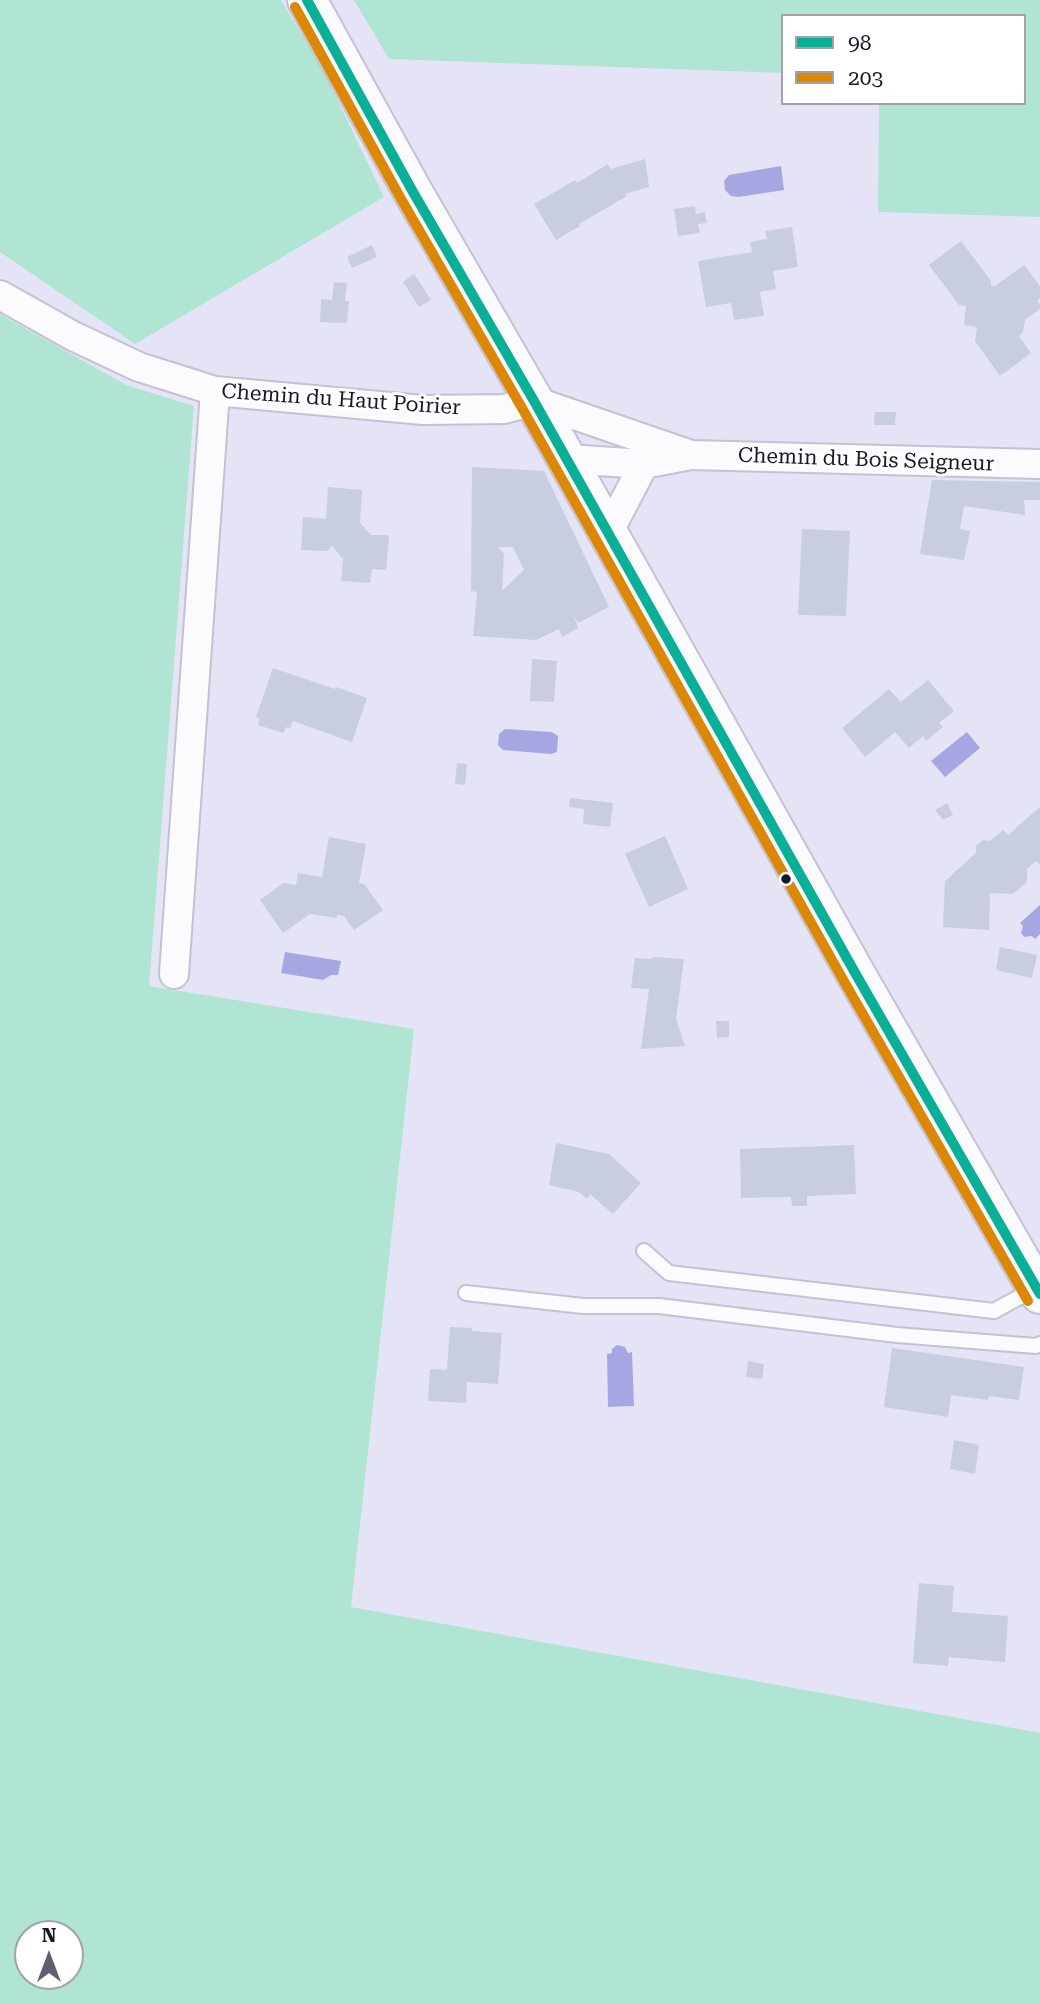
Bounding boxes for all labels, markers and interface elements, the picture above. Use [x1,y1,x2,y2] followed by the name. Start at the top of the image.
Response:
[781,14,1026,105] legend
[848,31,872,55] text: 98
[848,66,883,90] text: 203
[221,379,461,421] street label: Chemin du Haut Poirier
[738,443,994,477] street label: Chemin du Bois Seigneur
[779,872,793,886] unlabelled marker
[14,1920,84,1990] north arrow
[42,1924,56,1947] text: N

